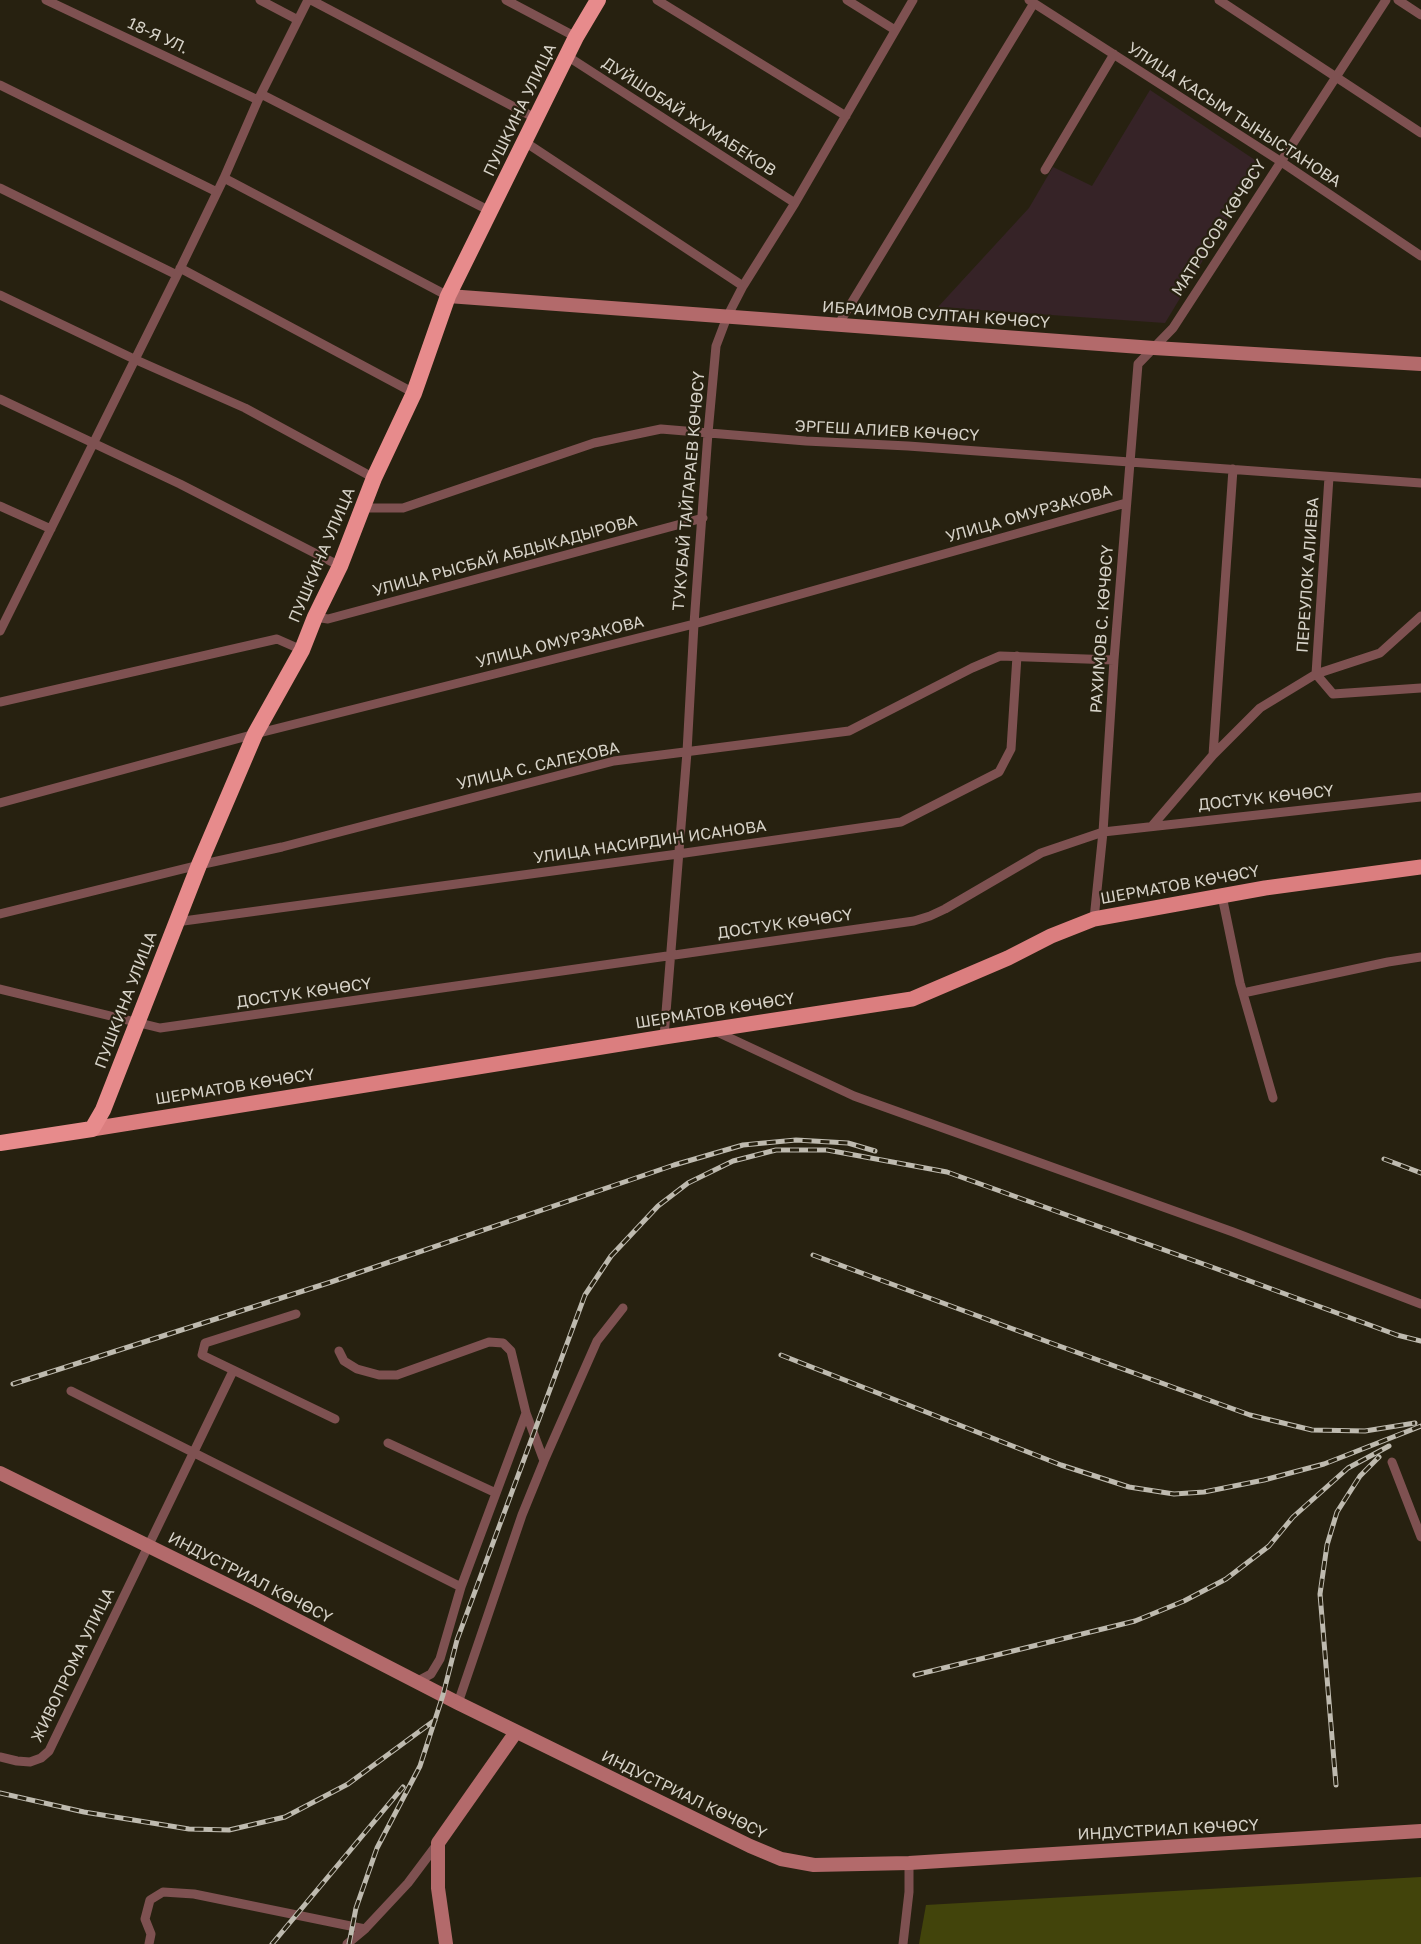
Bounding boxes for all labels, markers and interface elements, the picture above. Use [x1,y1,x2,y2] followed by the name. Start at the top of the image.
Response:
[125,14,191,58] street label: 18-Я УЛ.
[1123,39,1345,191] street label: УЛИЦА КАСЫМ ТЫНЫСТАНОВА
[480,41,560,179] street label: ПУШКИНА УЛИЦА
[598,54,780,180] street label: ДУЙШОБАЙ ЖУМАБЕКОВ
[1168,156,1270,300] street label: МАТРОСОВ КӨЧӨСҮ
[821,297,1051,333] street label: ИБРАИМОВ СУЛТАН КӨЧӨСҮ
[669,370,709,612] street label: ТУКУБАЙ ТАЙГАРАЕВ КӨЧӨСҮ
[794,417,980,445] street label: ЭРГЕШ АЛИЕВ КӨЧӨСҮ
[944,481,1114,547] street label: УЛИЦА ОМУРЗАКОВА
[285,484,359,626] street label: ПУШКИНА УЛИЦА
[1293,497,1323,653] street label: ПЕРЕУЛОК АЛИЕВА
[371,511,639,601] street label: УЛИЦА РЫСБАЙ АБДЫКАДЫРОВА
[1087,544,1117,714] street label: РАХИМОВ С. КӨЧӨСҮ
[474,612,646,672] street label: УЛИЦА ОМУРЗАКОВА
[455,738,621,794] street label: УЛИЦА С. САЛЕХОВА
[1197,781,1335,815] street label: ДОСТУК КӨЧӨСҮ
[533,816,767,868] street label: УЛИЦА НАСИРДИН ИСАНОВА
[1099,862,1261,908] street label: ШЕРМАТОВ КӨЧӨСҮ
[716,905,854,943] street label: ДОСТУК КӨЧӨСҮ
[91,929,161,1071] street label: ПУШКИНА УЛИЦА
[235,974,373,1012] street label: ДОСТУК КӨЧӨСҮ
[634,989,796,1033] street label: ШЕРМАТОВ КӨЧӨСҮ
[154,1065,316,1109] street label: ШЕРМАТОВ КӨЧӨСҮ
[165,1528,335,1628] street label: ИНДУСТРИАЛ КӨЧӨСҮ
[27,1585,119,1745] street label: ЖИВОПРОМА УЛИЦА
[598,1747,770,1843] street label: ИНДУСТРИАЛ КӨЧӨСҮ
[1077,1816,1259,1844] street label: ИНДУСТРИАЛ КӨЧӨСҮ

